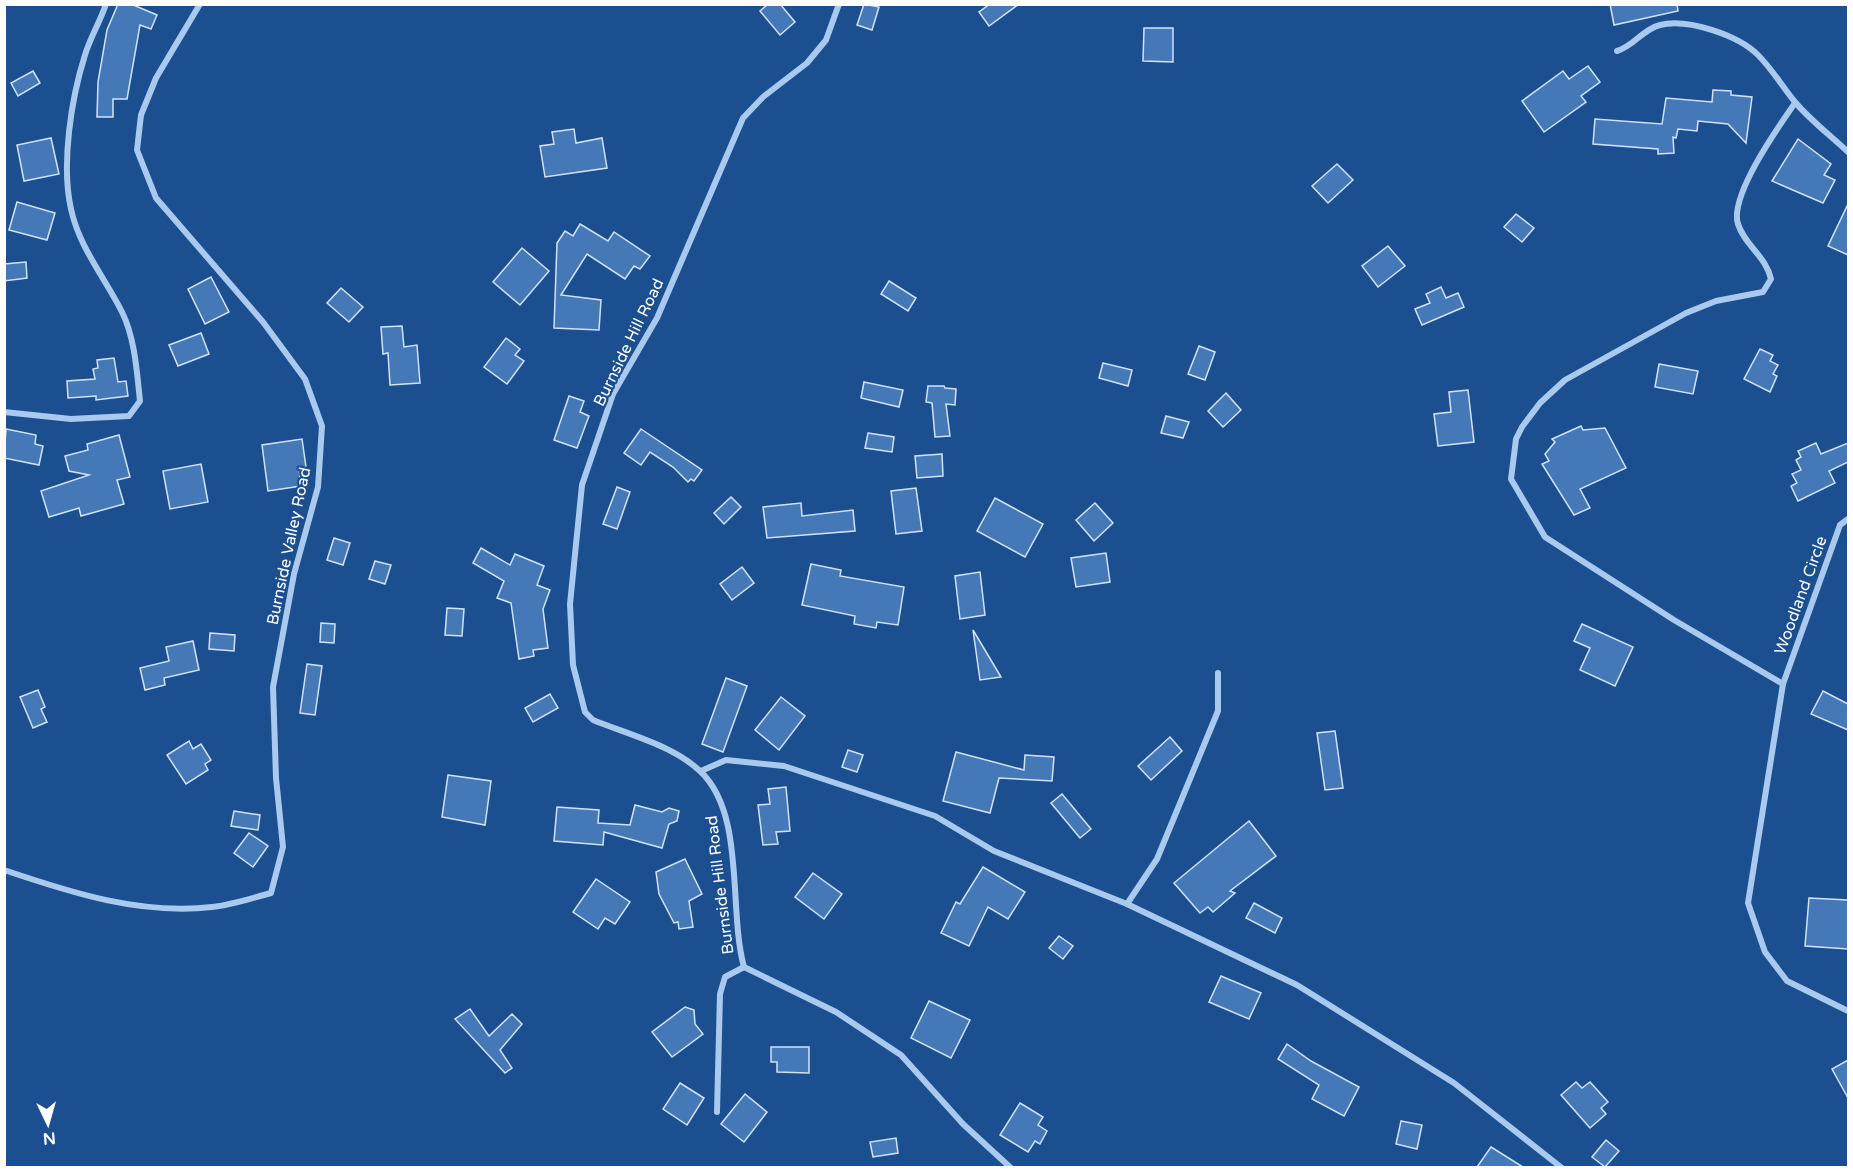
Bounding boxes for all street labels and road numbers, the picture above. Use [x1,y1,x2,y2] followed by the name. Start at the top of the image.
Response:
[589,275,669,410] street label: Burnside Hill Road
[262,466,315,627] street label: Burnside Valley Road
[1770,533,1832,657] street label: Woodland Circle
[702,814,738,955] street label: Burnside Hill Road

